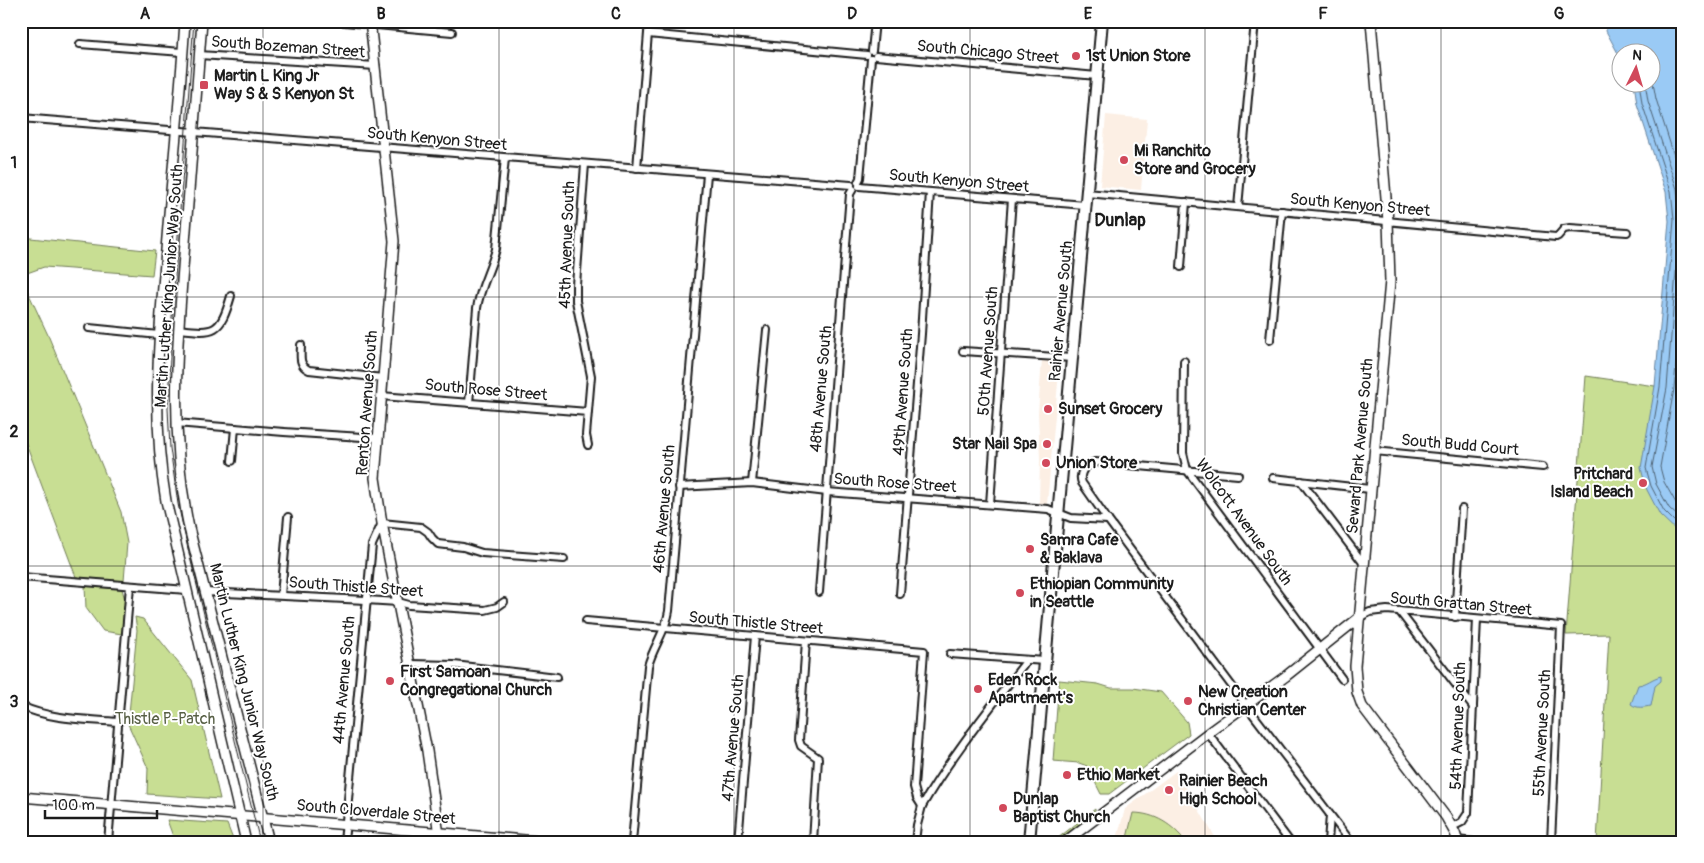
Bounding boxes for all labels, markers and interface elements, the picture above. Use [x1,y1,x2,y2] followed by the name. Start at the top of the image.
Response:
[140,4,151,24] text: A
[376,4,386,24] text: B
[611,4,621,24] text: C
[847,4,857,24] text: D
[1084,4,1093,24] text: E
[1318,4,1328,24] text: F
[1554,4,1565,24] text: G
[210,32,366,62] street label: South Bozeman Street
[916,36,1061,68] street label: South Chicago Street
[1612,42,1662,92] north arrow
[1086,46,1192,66] place label: 1st Union Store
[1632,47,1643,64] text: N
[1070,50,1082,62] marker: 1st Union Store
[214,66,355,104] place label: Martin L King Jr Way S & S Kenyon St
[198,79,210,91] marker: Martin L King Jr Way S & S Kenyon St
[366,123,508,155] street label: South Kenyon Street
[1134,141,1256,179] place label: Mi Ranchito Store and Grocery
[11,153,17,173] text: 1
[1118,154,1130,166] marker: Mi Ranchito Store and Grocery
[151,164,187,408] street label: Martin Luther King Junior Way South
[888,165,1030,197] street label: South Kenyon Street
[555,181,579,309] street label: 45th Avenue South
[1289,189,1431,221] street label: South Kenyon Street
[1094,209,1146,232] district label: Dunlap
[1045,240,1077,382] street label: Rainier Avenue South
[974,286,1002,416] street label: 50th Avenue South
[805,325,837,453] street label: 48th Avenue South
[889,328,917,456] street label: 49th Avenue South
[352,330,382,476] street label: Renton Avenue South
[1342,357,1378,535] street label: Seward Park Avenue South
[424,375,549,405] street label: South Rose Street
[1058,399,1162,419] place label: Sunset Grocery
[1042,403,1054,415] marker: Sunset Grocery
[10,422,19,442] text: 2
[1400,430,1520,460] street label: South Budd Court
[952,434,1038,454] place label: Star Nail Spa
[1041,438,1053,450] marker: Star Nail Spa
[648,444,680,574] street label: 46th Avenue South
[1056,453,1138,473] place label: Union Store
[1191,455,1297,589] street label: Wolcott Avenue South
[1040,457,1052,469] marker: Union Store
[1550,464,1633,502] place label: Pritchard Island Beach
[833,469,958,497] street label: South Rose Street
[1637,477,1649,489] marker: Pritchard Island Beach
[1040,530,1119,568] place label: Samra Cafe & Baklava
[1024,543,1036,555] marker: Samra Cafe & Baklava
[205,561,283,803] street label: Martin Luther King Junior Way South
[288,572,425,602] street label: South Thistle Street
[1030,574,1174,612] place label: Ethiopian Community in Seattle
[1014,587,1026,599] marker: Ethiopian Community in Seattle
[1389,588,1533,620] street label: South Grattan Street
[688,607,825,639] street label: South Thistle Street
[328,615,360,745] street label: 44th Avenue South
[400,662,552,700] place label: First Samoan Congregational Church
[1446,662,1470,790] street label: 54th Avenue South
[1529,669,1555,797] street label: 55th Avenue South
[988,670,1074,708] place label: Eden Rock Apartment's
[717,673,749,803] street label: 47th Avenue South
[384,675,396,687] marker: First Samoan Congregational Church
[1198,682,1307,720] place label: New Creation Christian Center
[972,683,984,695] marker: Eden Rock Apartment's
[10,692,19,712] text: 3
[1182,695,1194,707] marker: New Creation Christian Center
[115,709,215,729] park label: Thistle P-Patch
[1077,765,1161,785] place label: Ethio Market
[1061,769,1073,781] marker: Ethio Market
[1179,771,1268,809] place label: Rainier Beach High School
[1163,784,1175,796] marker: Rainier Beach High School
[45,788,158,820] scale bar
[1013,789,1111,827] place label: Dunlap Baptist Church
[295,795,457,829] street label: South Cloverdale Street
[52,796,95,815] text: 100 m
[997,802,1009,814] marker: Dunlap Baptist Church

